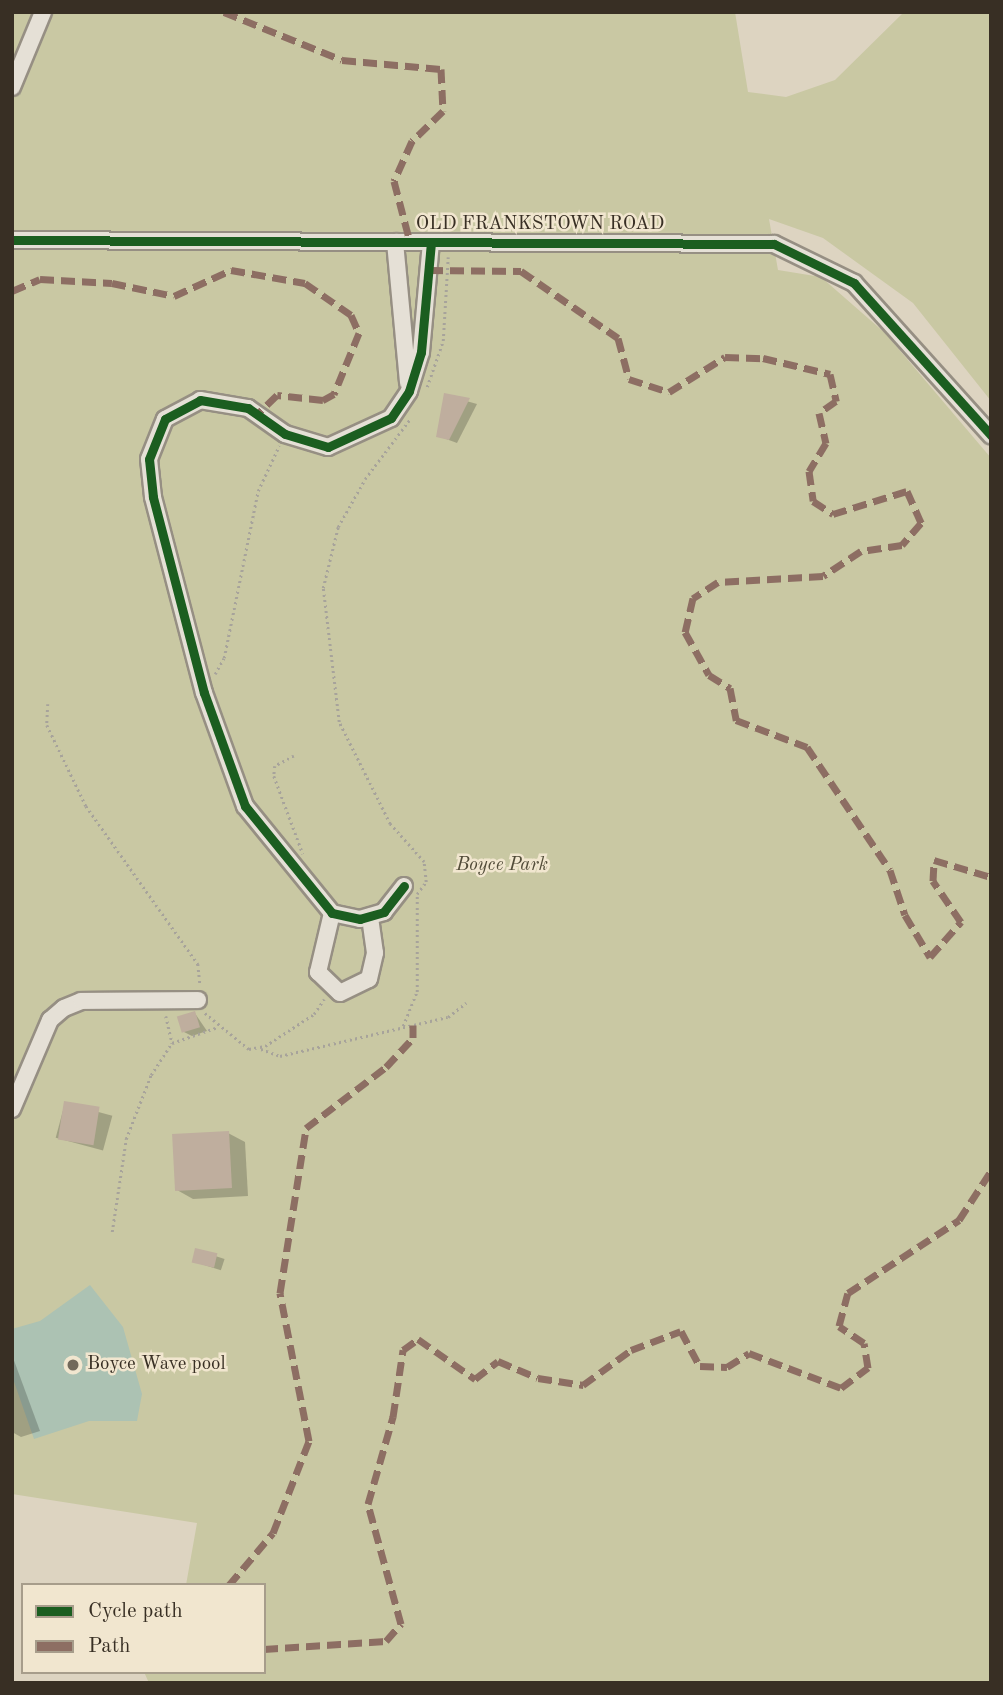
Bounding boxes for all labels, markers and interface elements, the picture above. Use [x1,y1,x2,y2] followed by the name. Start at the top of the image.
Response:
[416,214,664,236] street label: OLD FRANKSTOWN ROAD
[456,855,548,877] park label: Boyce Park
[87,1354,226,1376] place label: Boyce Wave pool
[65,1357,81,1373] marker: Boyce Wave pool
[21,1583,266,1674] legend
[88,1601,183,1622] text: Cycle path
[88,1636,131,1657] text: Path

